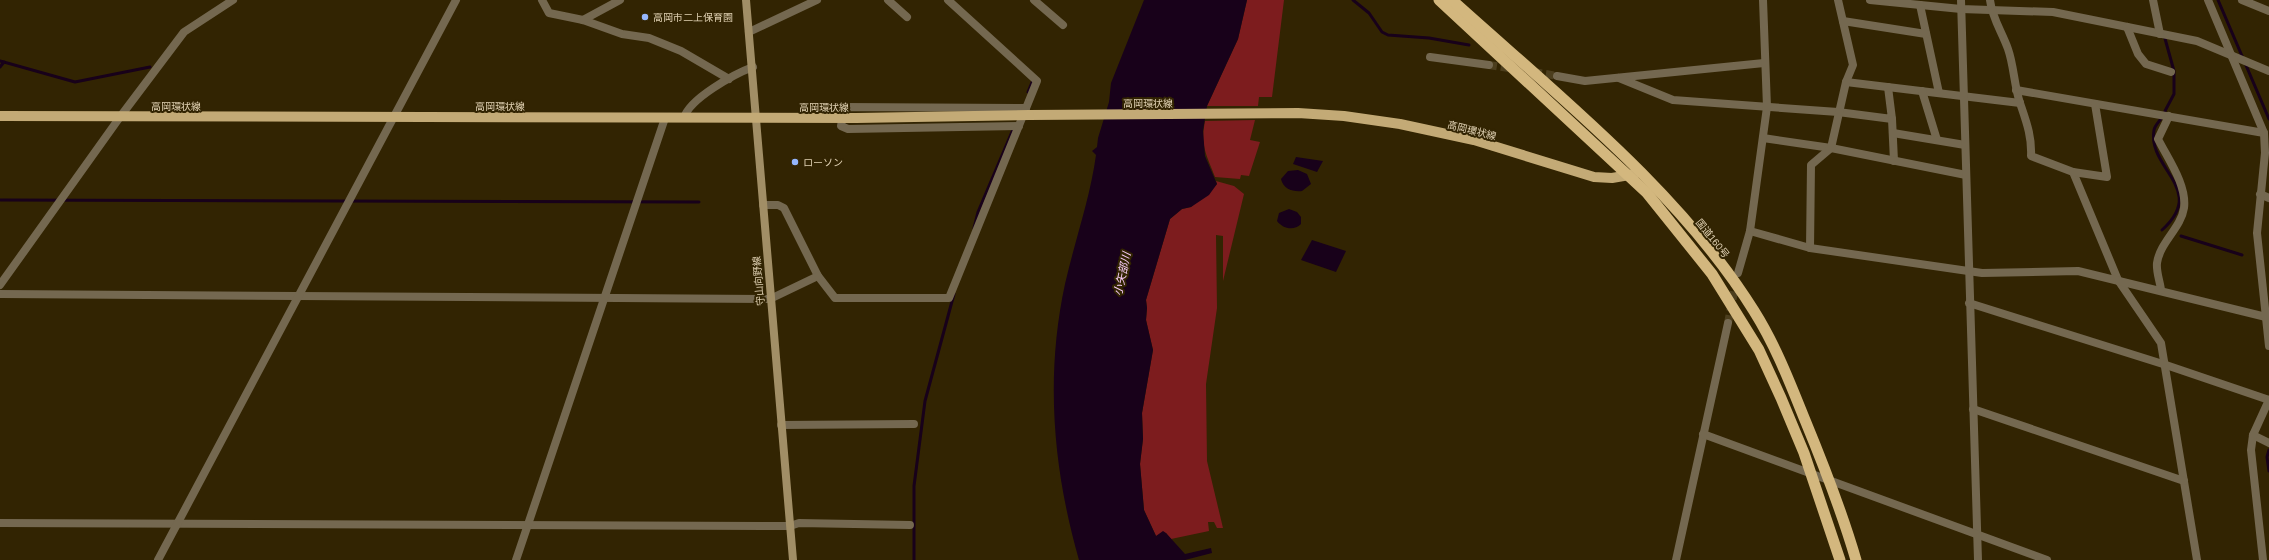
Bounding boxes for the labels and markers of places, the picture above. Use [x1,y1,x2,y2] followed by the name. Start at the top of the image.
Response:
[640,12,650,22] marker: 高岡市二上保育園
[653,12,733,23] place label: 高岡市二上保育園
[790,157,800,167] marker: ローソン
[803,157,843,168] place label: ローソン

